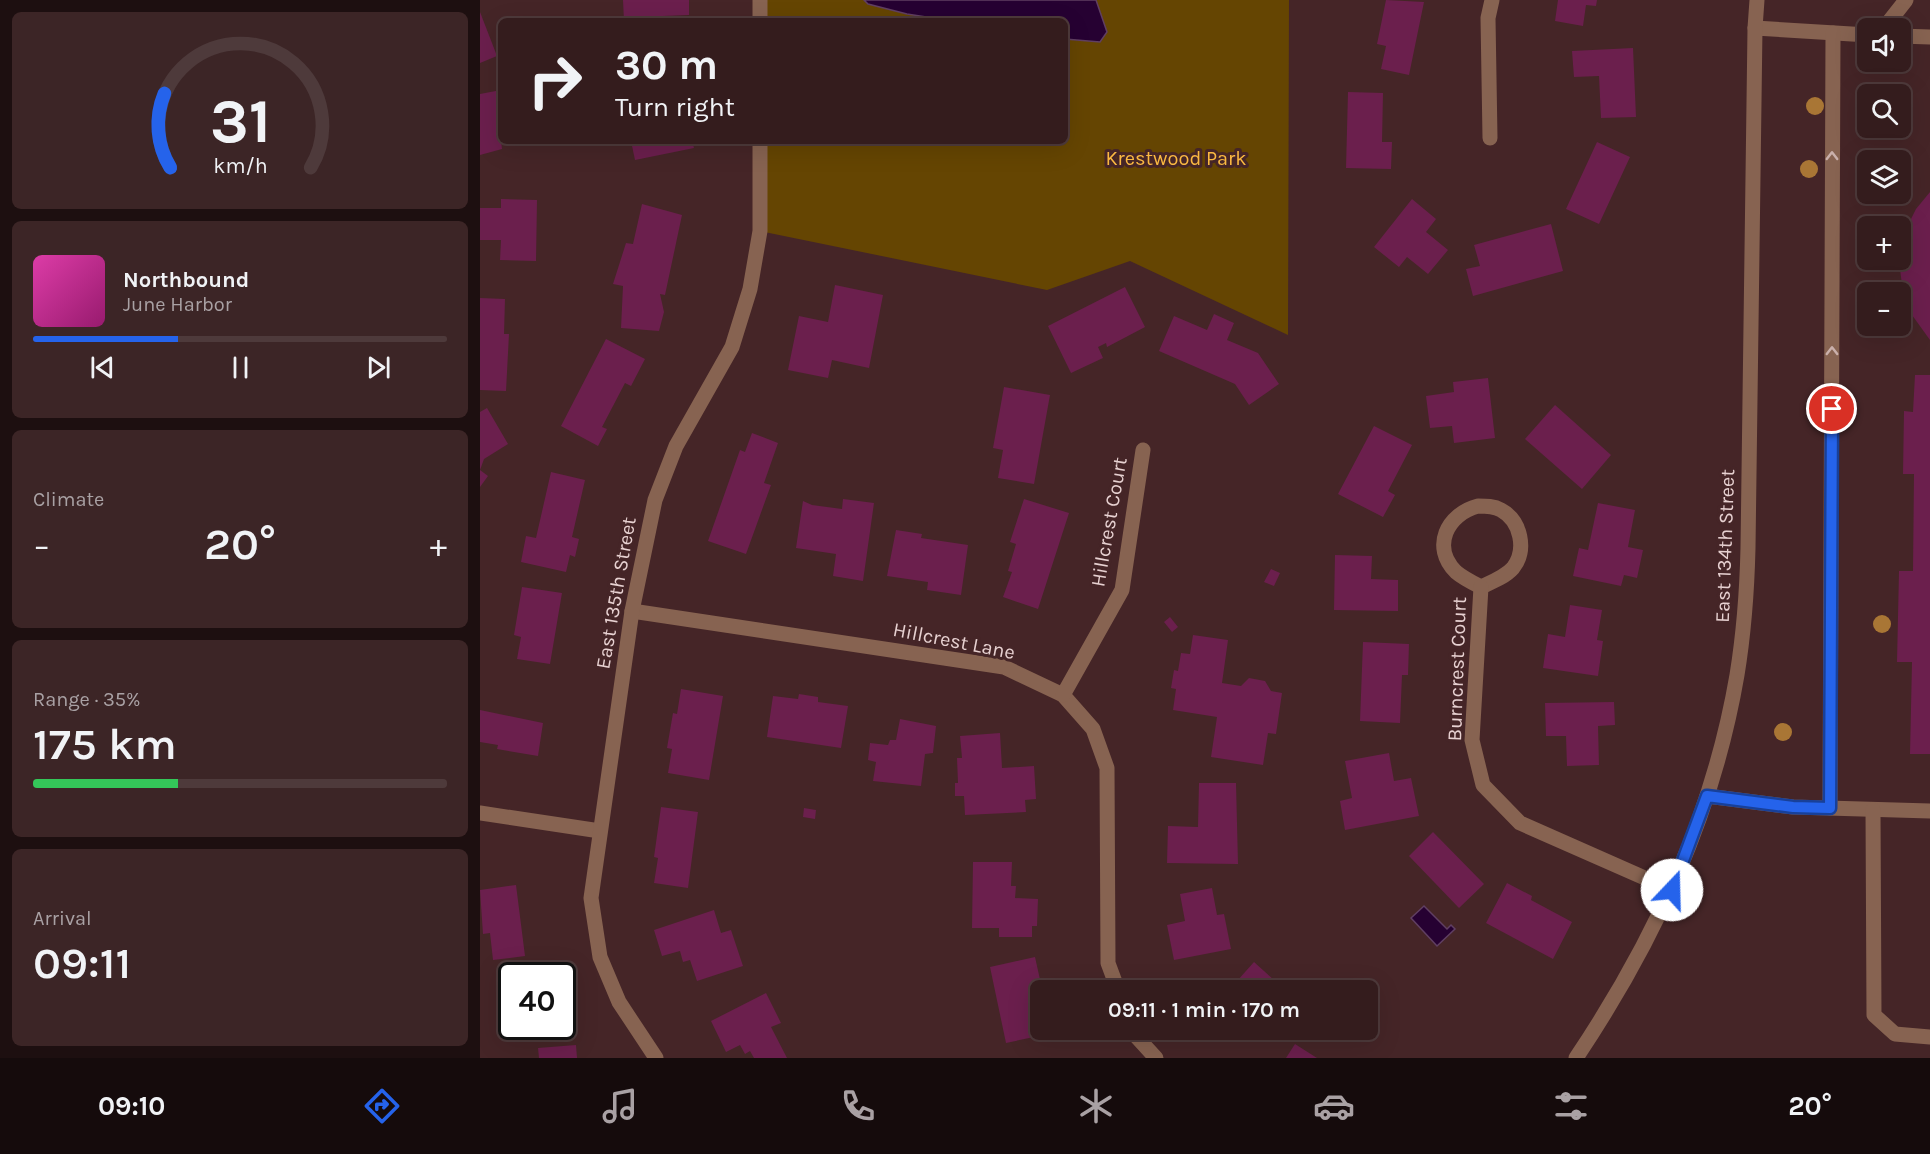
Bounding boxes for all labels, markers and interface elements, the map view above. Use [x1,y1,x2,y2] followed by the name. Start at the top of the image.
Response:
[1857,18,1911,336] map controls
[1857,18,1911,72] button: sound
[615,40,718,90] text: 30 m
[516,42,594,120] icon: right
[1857,84,1911,138] button: search
[209,85,271,158] text: 31
[615,91,735,123] text: Turn right
[1105,147,1247,170] park label: Krestwood Park
[1857,150,1911,204] button: layers
[1826,151,1838,160] one-way arrow
[213,153,267,178] text: km/h
[1857,216,1911,270] button: +
[123,267,249,293] text: Northbound
[1857,282,1911,336] button: −
[123,293,232,316] text: June Harbor
[1826,346,1838,355] one-way arrow
[86,351,119,384] icon: previous
[224,351,257,384] icon: pause
[362,351,395,384] icon: next
[1806,383,1857,434] pin
[1815,392,1848,425] icon: arrive
[1086,455,1132,589] street label: Hillcrest Court
[1711,468,1739,623] street label: East 134th Street
[33,488,104,511] text: Climate
[591,515,641,671] street label: East 135th Street
[204,518,276,570] text: 20°
[33,526,50,564] text: −
[430,526,447,564] text: +
[1443,596,1471,742] street label: Burncrest Court
[891,618,1017,664] street label: Hillcrest Lane
[33,688,141,711] text: Range · 35%
[33,718,177,770] text: 175 km
[1640,858,1704,922] position arrow
[33,907,92,930] text: Arrival
[33,937,131,989] text: 09:11
[498,962,576,1040] speed limit sign: 40
[1108,997,1300,1023] text: 09:11 · 1 min · 170 m
[361,1085,403,1127] icon: directions
[599,1085,641,1127] icon: music
[837,1085,879,1127] icon: phone
[1075,1085,1117,1127] icon: climate
[1313,1085,1355,1127] icon: car
[1550,1085,1592,1127] icon: filters
[98,1090,165,1122] text: 09:10
[1788,1090,1832,1122] text: 20°

